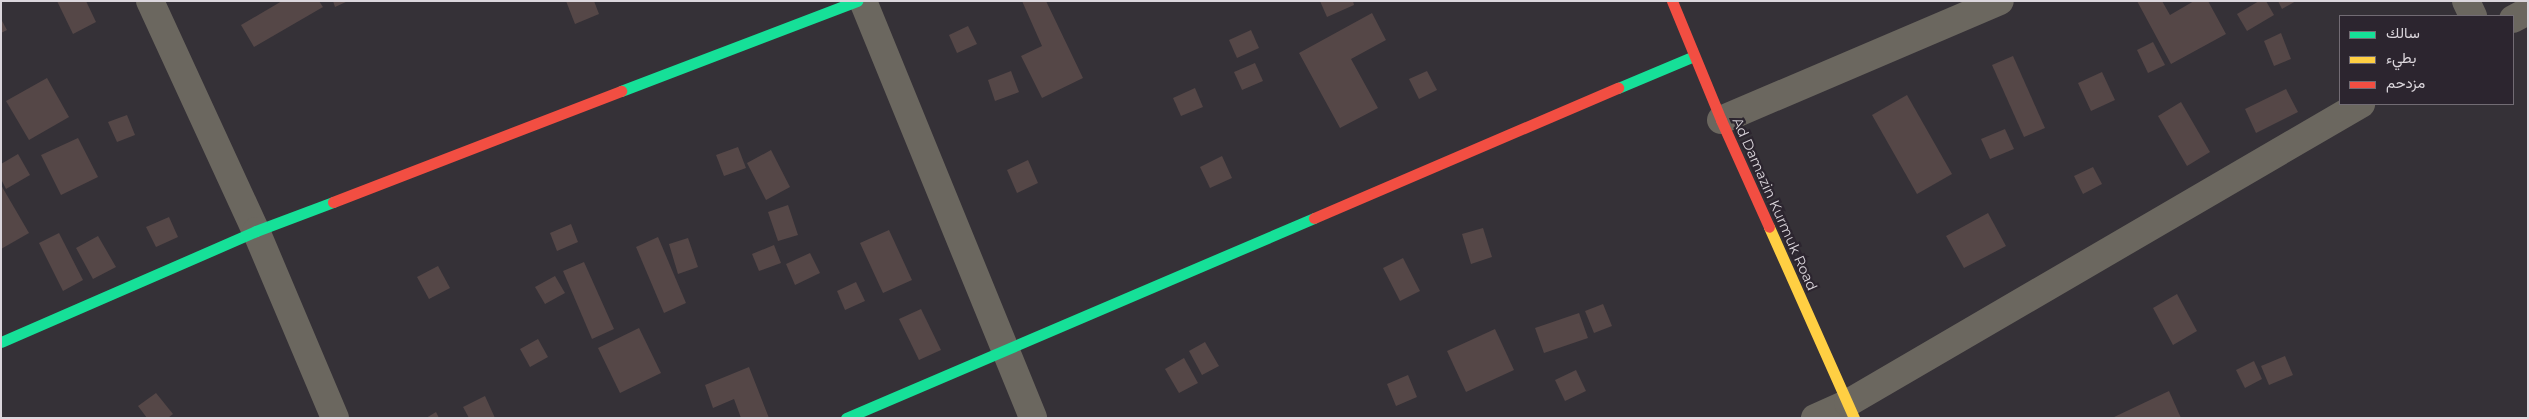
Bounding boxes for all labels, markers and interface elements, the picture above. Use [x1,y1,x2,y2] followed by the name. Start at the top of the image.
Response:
[2339,15,2514,105] legend
[2386,23,2420,42] text: سالك
[2386,48,2416,67] text: بطيء
[2386,73,2425,92] text: مزدحم
[1729,115,1821,293] street label: Ad Damazin Kurmuk Road

